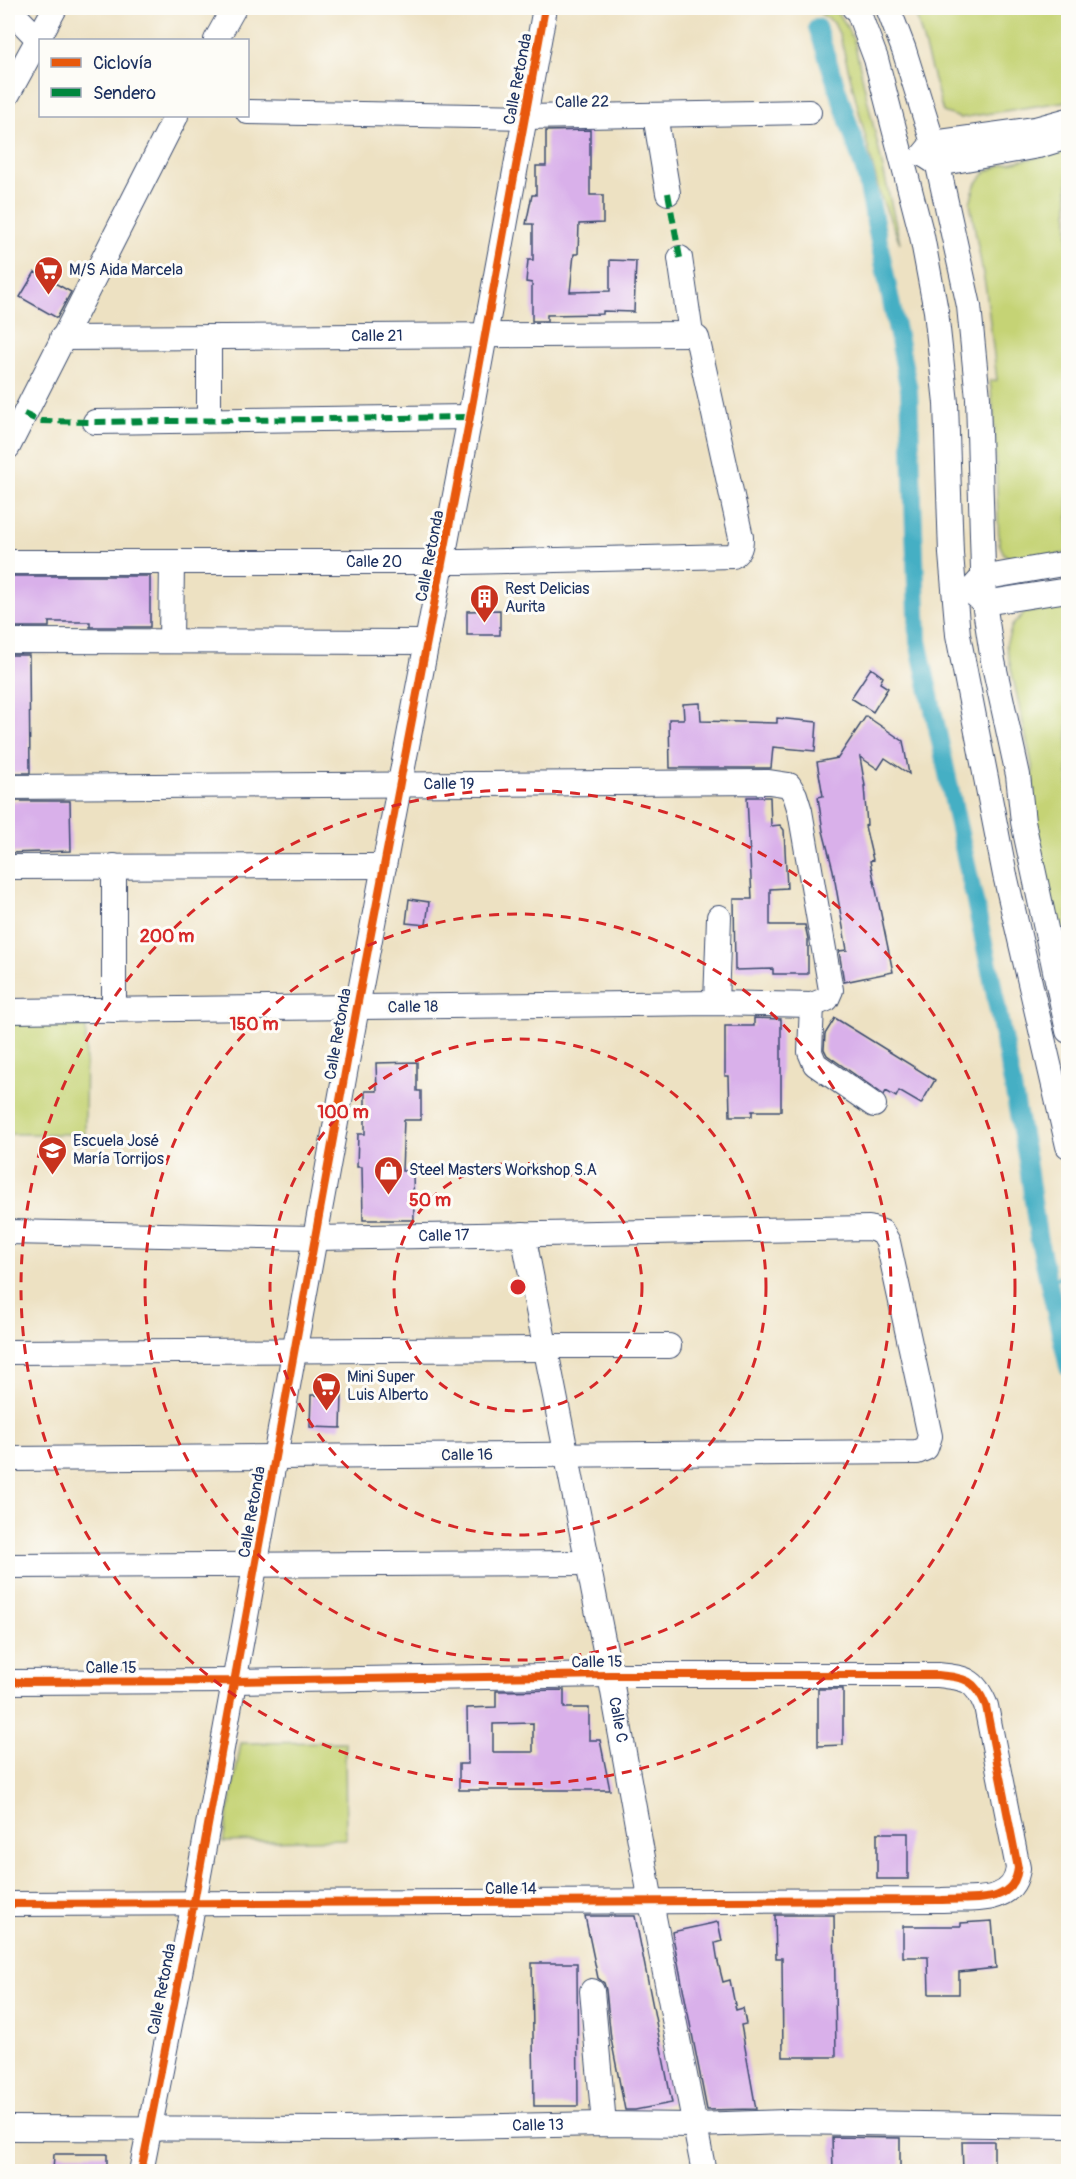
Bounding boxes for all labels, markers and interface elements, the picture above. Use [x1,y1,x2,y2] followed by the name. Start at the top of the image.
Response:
[499,32,537,126] street label: Calle Retonda
[39,39,249,117] legend
[93,52,152,75] text: Ciclovía
[93,82,156,105] text: Sendero
[555,92,609,112] street label: Calle 22
[32,254,64,296] supermarket icon: M/S Aida Marcela
[69,260,183,280] place label: M/S Aida Marcela
[351,326,403,346] street label: Calle 21
[411,509,449,603] street label: Calle Retonda
[346,552,402,572] street label: Calle 20
[505,579,589,617] place label: Rest Delicias Aurita
[468,582,500,624] building icon: Rest Delicias Aurita
[424,774,474,794] street label: Calle 19
[140,925,194,948] text: 200 m
[320,987,356,1081] street label: Calle Retonda
[388,997,438,1017] street label: Calle 18
[230,1013,279,1036] text: 150 m
[317,1101,369,1124] text: 100 m
[73,1131,164,1169] place label: Escuela José María Torrijos
[36,1134,68,1176] school or university icon: Escuela José María Torrijos
[372,1154,404,1196] shop icon: Steel Masters Workshop S.A
[409,1160,597,1180] place label: Steel Masters Workshop S.A
[409,1189,451,1212] text: 50 m
[418,1225,470,1246] street label: Calle 17
[508,1277,528,1297] centre of rings
[347,1367,429,1405] place label: Mini Super Luis Alberto
[310,1370,342,1412] supermarket icon: Mini Super Luis Alberto
[441,1445,493,1465] street label: Calle 16
[234,1465,270,1559] street label: Calle Retonda
[571,1652,623,1672] street label: Calle 15
[85,1658,137,1678] street label: Calle 15
[604,1695,632,1744] street label: Calle C
[485,1879,537,1899] street label: Calle 14
[143,1942,181,2036] street label: Calle Retonda
[512,2115,564,2136] street label: Calle 13

